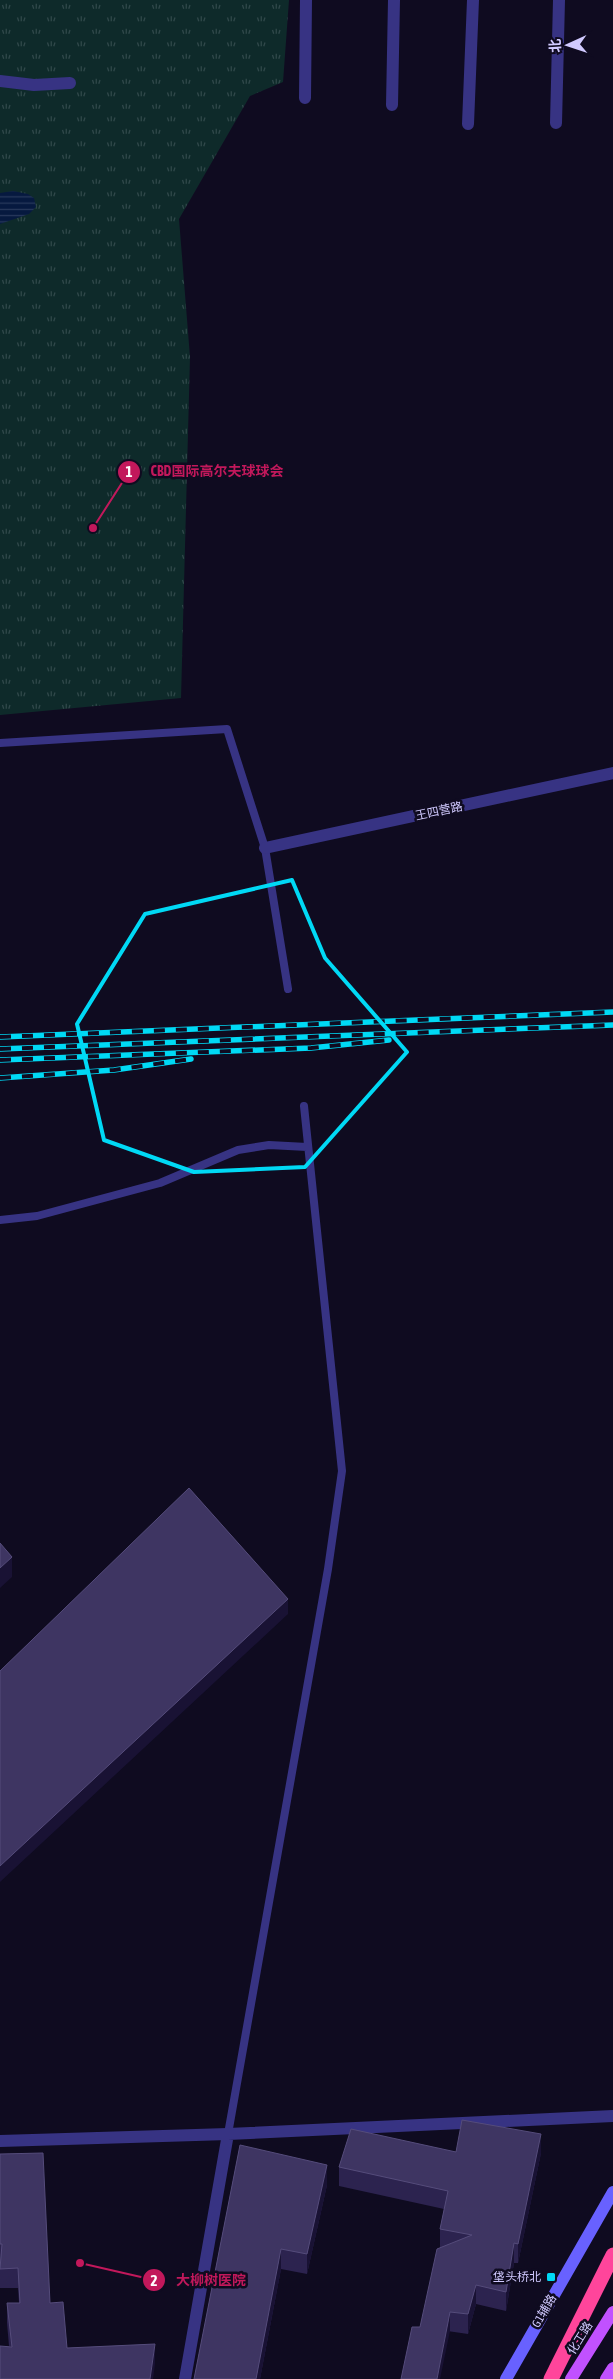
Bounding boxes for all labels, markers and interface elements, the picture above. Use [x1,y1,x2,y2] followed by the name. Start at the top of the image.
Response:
[543,20,593,70] north arrow
[547,38,563,53] text: 北
[116,457,294,486] callout: CBD国际高尔夫球球会
[125,463,133,480] text: 1
[151,463,283,479] text: CBD国际高尔夫球球会
[414,799,464,823] street label: 王四营路
[141,2266,256,2295] callout: 大柳树医院
[493,2270,541,2284] place label: 垡头桥北
[545,2271,557,2283] marker: 垡头桥北
[150,2272,158,2289] text: 2
[176,2272,246,2288] text: 大柳树医院
[529,2292,559,2330] street label: G1辅路
[565,2319,595,2357] street label: 化工路

